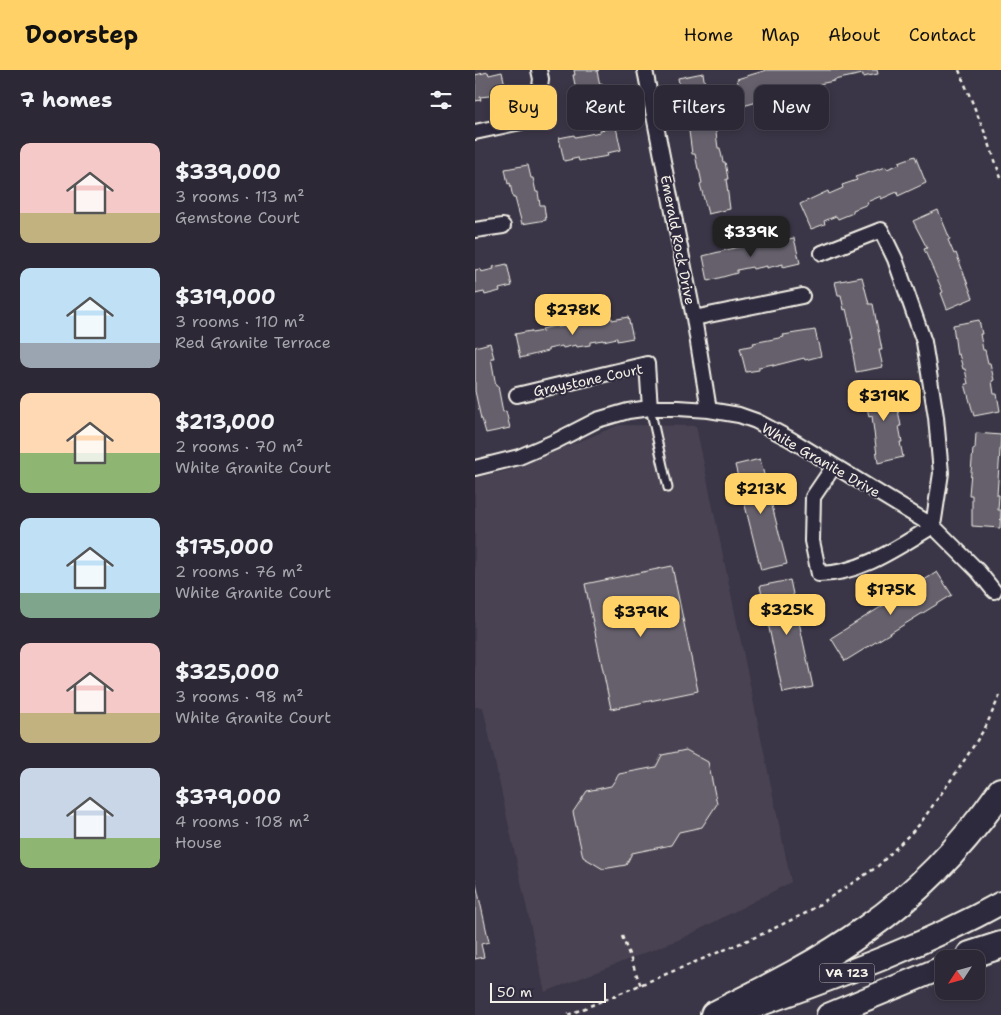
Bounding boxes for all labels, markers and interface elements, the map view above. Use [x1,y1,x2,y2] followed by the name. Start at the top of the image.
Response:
[25,19,138,51] text: Doorstep
[684,23,733,47] text: Home
[761,23,800,47] text: Map
[828,23,881,47] text: About
[909,23,976,47] text: Contact
[490,85,557,130] chip: Buy
[567,85,644,130] chip: Rent
[654,85,744,130] chip: Filters
[754,85,829,130] chip: New
[20,86,112,114] text: 7 homes
[427,86,455,114] icon: filters
[175,158,281,186] text: $339,000
[60,163,120,223] icon: home
[657,174,699,306] street label: Emerald Rock Drive
[175,186,305,207] text: 3 rooms · 113 m²
[175,207,300,228] text: Gemstone Court
[716,216,786,258] pin: $339K
[724,221,778,242] text: $339K
[175,283,276,311] text: $319,000
[60,288,120,348] icon: home
[538,294,608,336] pin: $278K
[546,299,600,320] text: $278K
[175,311,305,332] text: 3 rooms · 110 m²
[175,332,331,353] text: Red Granite Terrace
[531,360,645,400] street label: Graystone Court
[849,380,919,422] pin: $319K
[859,385,909,406] text: $319K
[175,408,275,436] text: $213,000
[60,413,120,473] icon: home
[759,419,884,501] street label: White Granite Drive
[175,436,303,457] text: 2 rooms · 70 m²
[175,457,331,478] text: White Granite Court
[726,472,796,515] pin: $213K
[736,478,786,499] text: $213K
[175,533,274,561] text: $175,000
[60,538,120,598] icon: home
[175,561,303,582] text: 2 rooms · 76 m²
[856,574,926,616] pin: $175K
[866,579,916,600] text: $175K
[175,582,331,603] text: White Granite Court
[752,594,822,636] pin: $325K
[606,596,676,638] pin: $379K
[760,599,814,620] text: $325K
[614,601,668,622] text: $379K
[175,658,279,686] text: $325,000
[60,663,120,723] icon: home
[175,686,304,707] text: 3 rooms · 98 m²
[175,707,331,728] text: White Granite Court
[175,783,281,811] text: $379,000
[60,788,120,848] icon: home
[175,811,310,832] text: 4 rooms · 108 m²
[175,832,222,853] text: House
[935,950,985,1000] north arrow
[935,950,985,1000] map controls
[819,964,875,982] road number: VA 123
[490,980,606,1003] scale bar
[497,983,532,1001] text: 50 m

